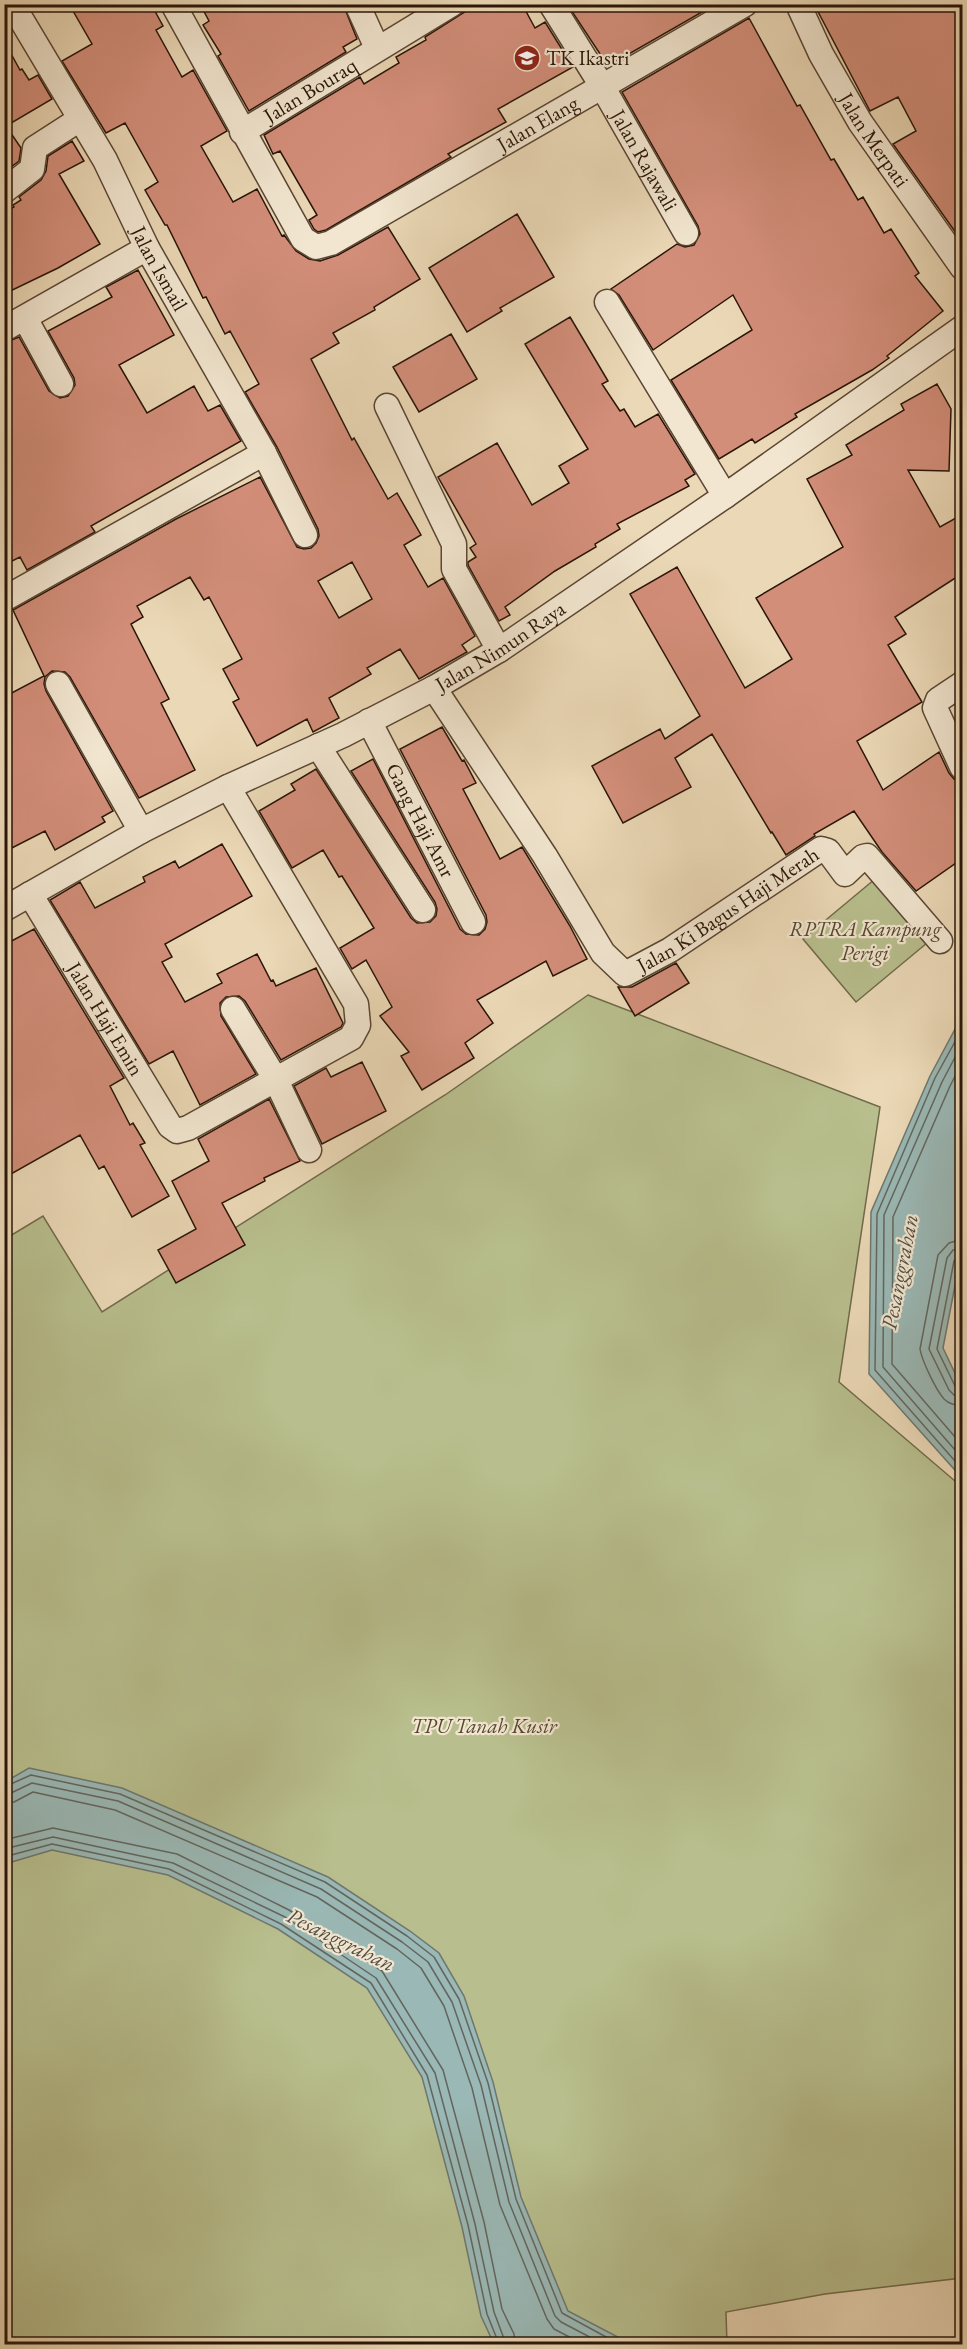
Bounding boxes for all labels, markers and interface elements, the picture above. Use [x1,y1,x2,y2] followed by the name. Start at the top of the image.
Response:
[512,43,542,73] school or university icon: TK Ikastri
[546,44,629,71] place label: TK Ikastri
[257,51,362,130] street label: Jalan Bouraq
[832,86,916,192] street label: Jalan Merpati
[490,89,584,158] street label: Jalan Elang
[604,103,685,216] street label: Jalan Rajawali
[125,220,194,316] street label: Jalan Ismail
[428,594,571,698] street label: Jalan Nimun Raya
[380,758,462,882] street label: Gang Haji Amr
[630,840,824,979] street label: Jalan Ki Bagus Haji Merah
[789,915,942,966] park label: RPTRA Kampung Perigi
[60,955,150,1081] street label: Jalan Haji Emin
[874,1212,925,1332] water label: Pesanggrahan
[411,1712,558,1739] park label: TPU Tanah Kusir
[282,1901,400,1978] water label: Pesanggrahan

